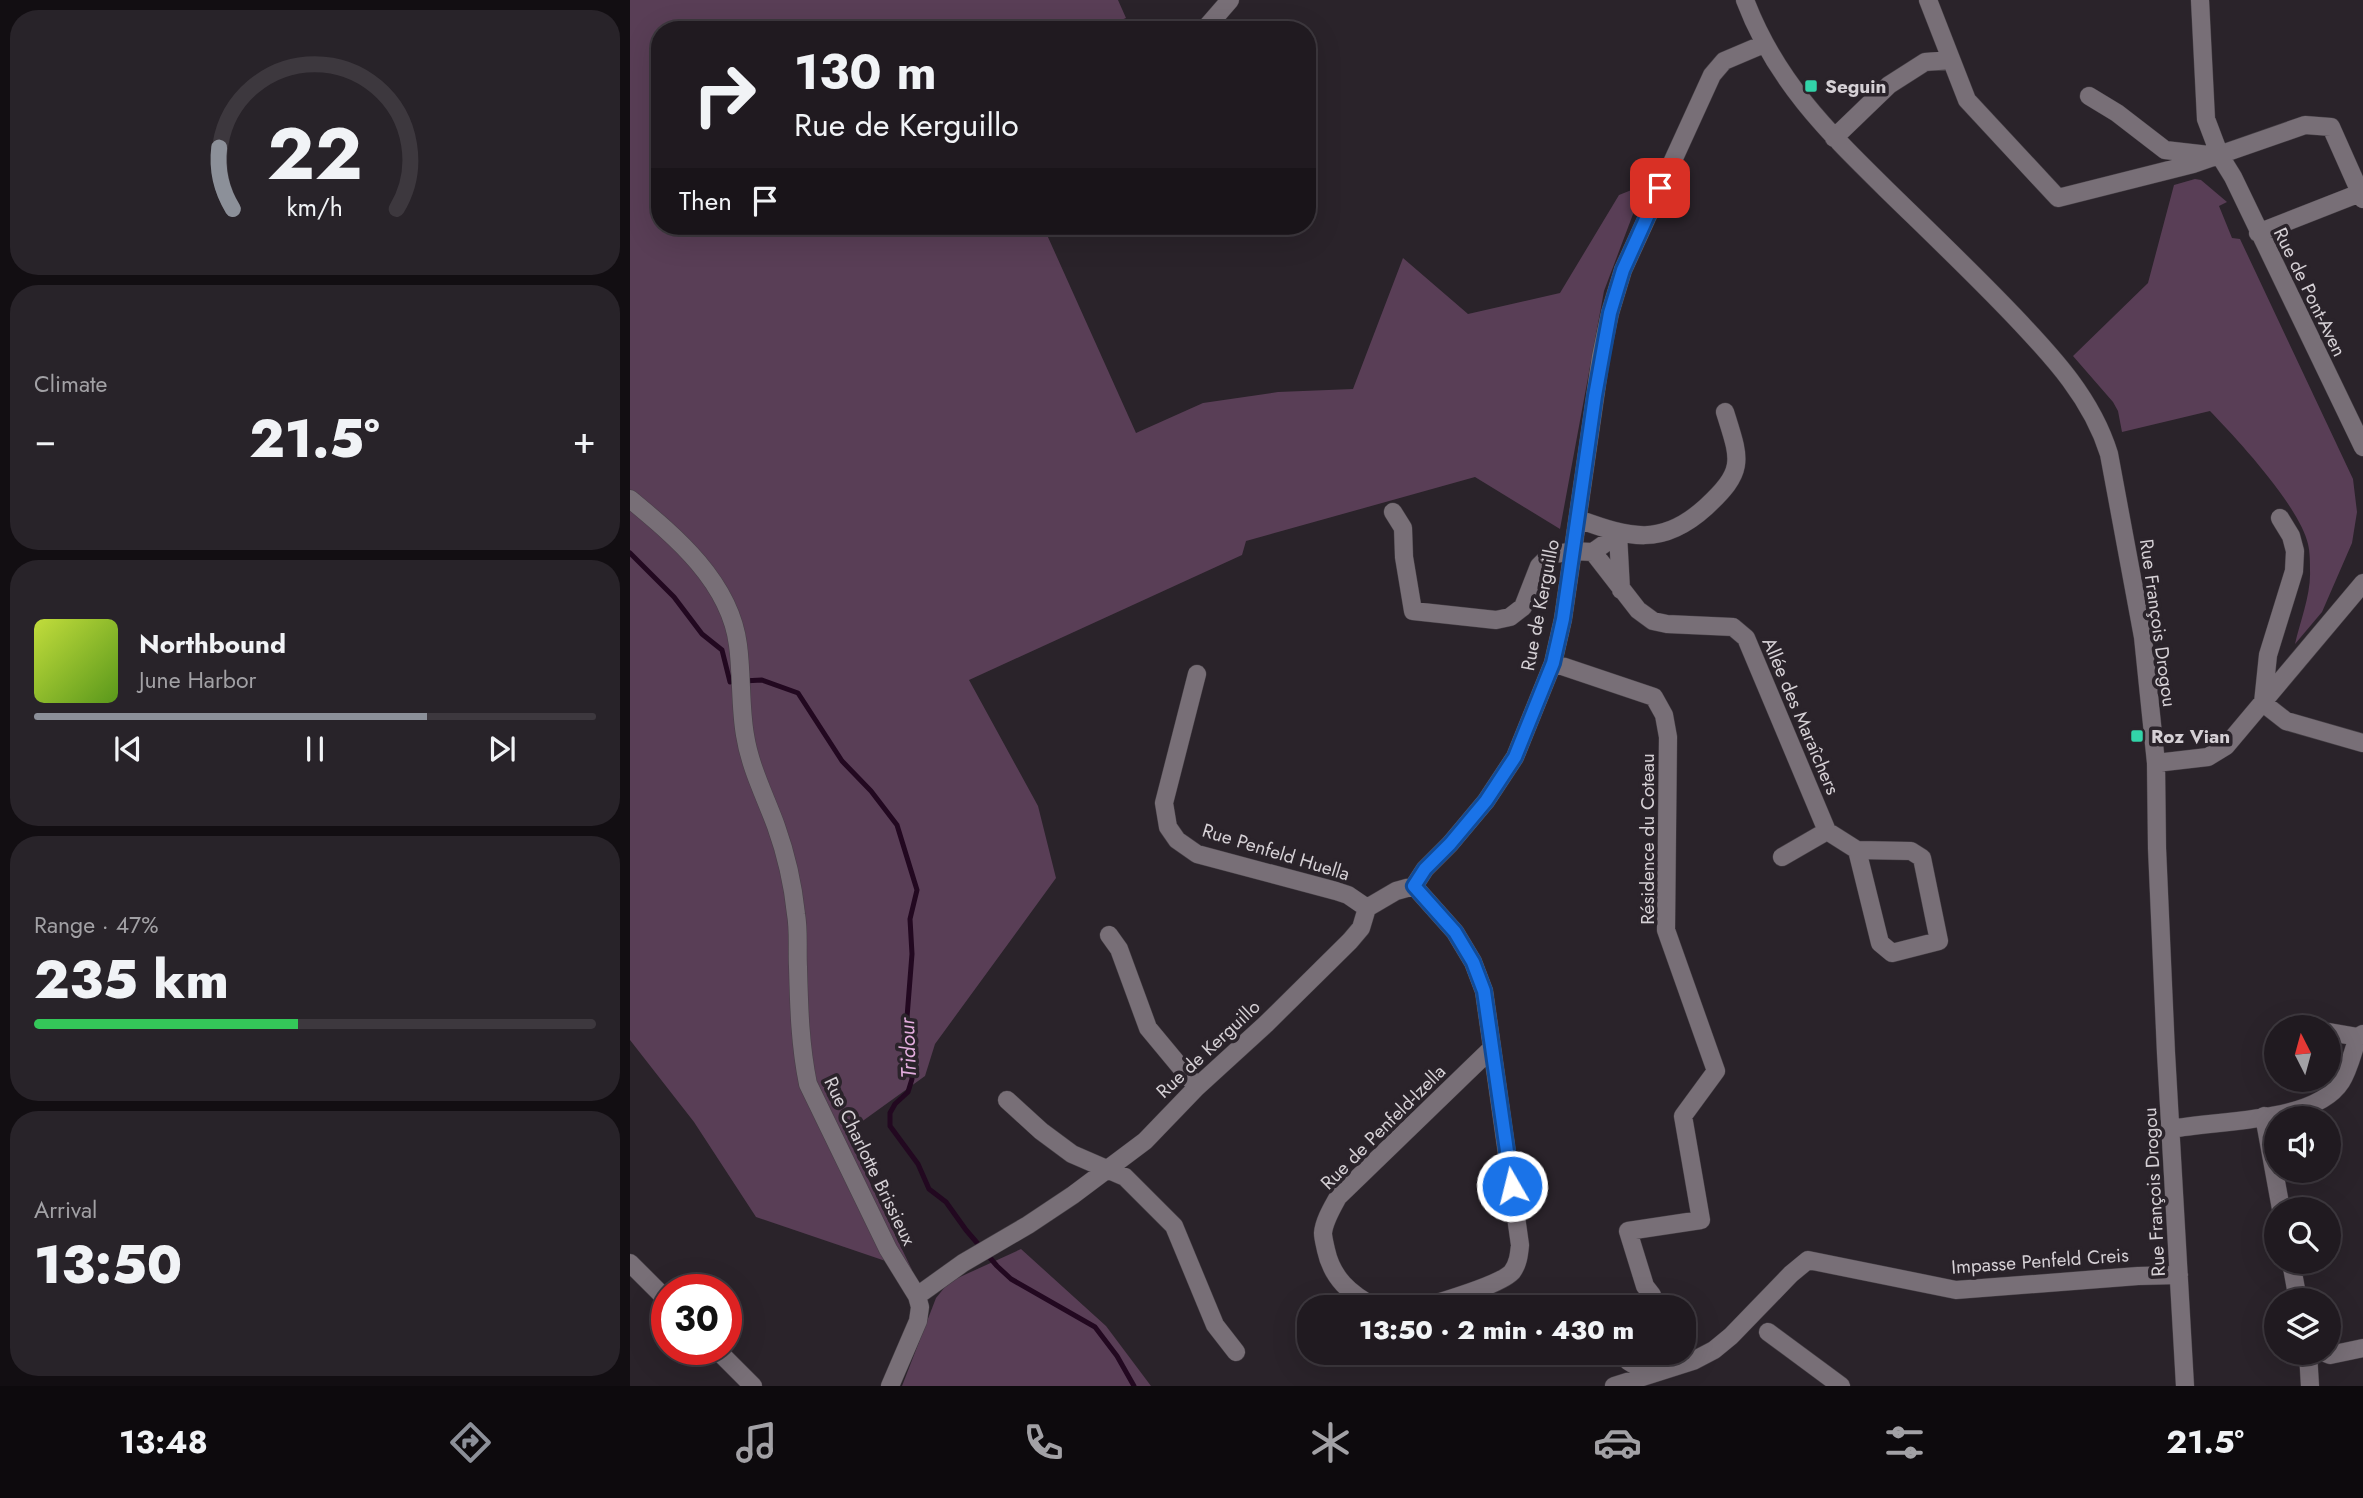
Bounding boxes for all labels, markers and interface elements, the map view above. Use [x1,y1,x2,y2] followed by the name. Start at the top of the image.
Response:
[794,37,937,107] text: 130 m
[679,49,770,140] icon: right
[1825,73,1886,100] place label: Seguin
[1803,78,1819,94] marker: Seguin
[267,101,363,206] text: 22
[794,102,1019,148] text: Rue de Kerguillo
[1630,158,1690,218] pin
[1641,169,1679,207] icon: arrive
[679,182,732,220] text: Then
[746,182,784,220] icon: arrive
[287,188,343,224] text: km/h
[2267,223,2353,361] street label: Rue de Pont-Aven
[34,367,107,401] text: Climate
[249,401,380,477] text: 21.5°
[34,412,56,467] text: −
[573,412,596,467] text: +
[1514,537,1566,673] street label: Rue de Kerguillo
[2133,537,2183,709] street label: Rue François Drogou
[139,625,286,663] text: Northbound
[1756,633,1847,799] street label: Allée des Maraîchers
[139,663,256,697] text: June Harbor
[2151,723,2230,750] place label: Roz Vian
[2129,728,2145,744] marker: Roz Vian
[109,730,147,768] icon: previous
[296,730,334,768] icon: pause
[483,730,521,768] icon: next
[1634,753,1661,925] street label: Résidence du Coteau
[1199,817,1353,887] street label: Rue Penfeld Huella
[34,908,158,942] text: Range · 47%
[34,942,229,1018] text: 235 km
[1150,994,1266,1104] street label: Rue de Kerguillo
[2264,1015,2342,1092] north arrow
[2264,1015,2341,1365] map controls
[892,1016,924,1079] water label: Tridour
[1314,1058,1452,1196] street label: Rue de Penfeld-Izella
[818,1072,923,1250] street label: Rue Charlotte Brissieux
[2264,1106,2341,1183] button: sound
[2136,1107,2172,1277] street label: Rue François Drogou
[1475,1149,1549,1223] position arrow
[34,1193,97,1227] text: Arrival
[2264,1197,2341,1274] button: search
[34,1227,182,1303] text: 13:50
[1950,1241,2130,1281] street label: Impasse Penfeld Creis
[651,1274,742,1365] speed limit sign: 30
[2264,1288,2341,1365] button: layers
[1359,1311,1634,1349] text: 13:50 · 2 min · 430 m
[446,1418,495,1467] icon: directions
[732,1418,781,1467] icon: music
[1019,1418,1068,1467] icon: phone
[1306,1418,1355,1467] icon: climate
[1593,1418,1642,1467] icon: car
[1880,1418,1929,1467] icon: filters
[119,1419,208,1465] text: 13:48
[2166,1419,2244,1465] text: 21.5°

